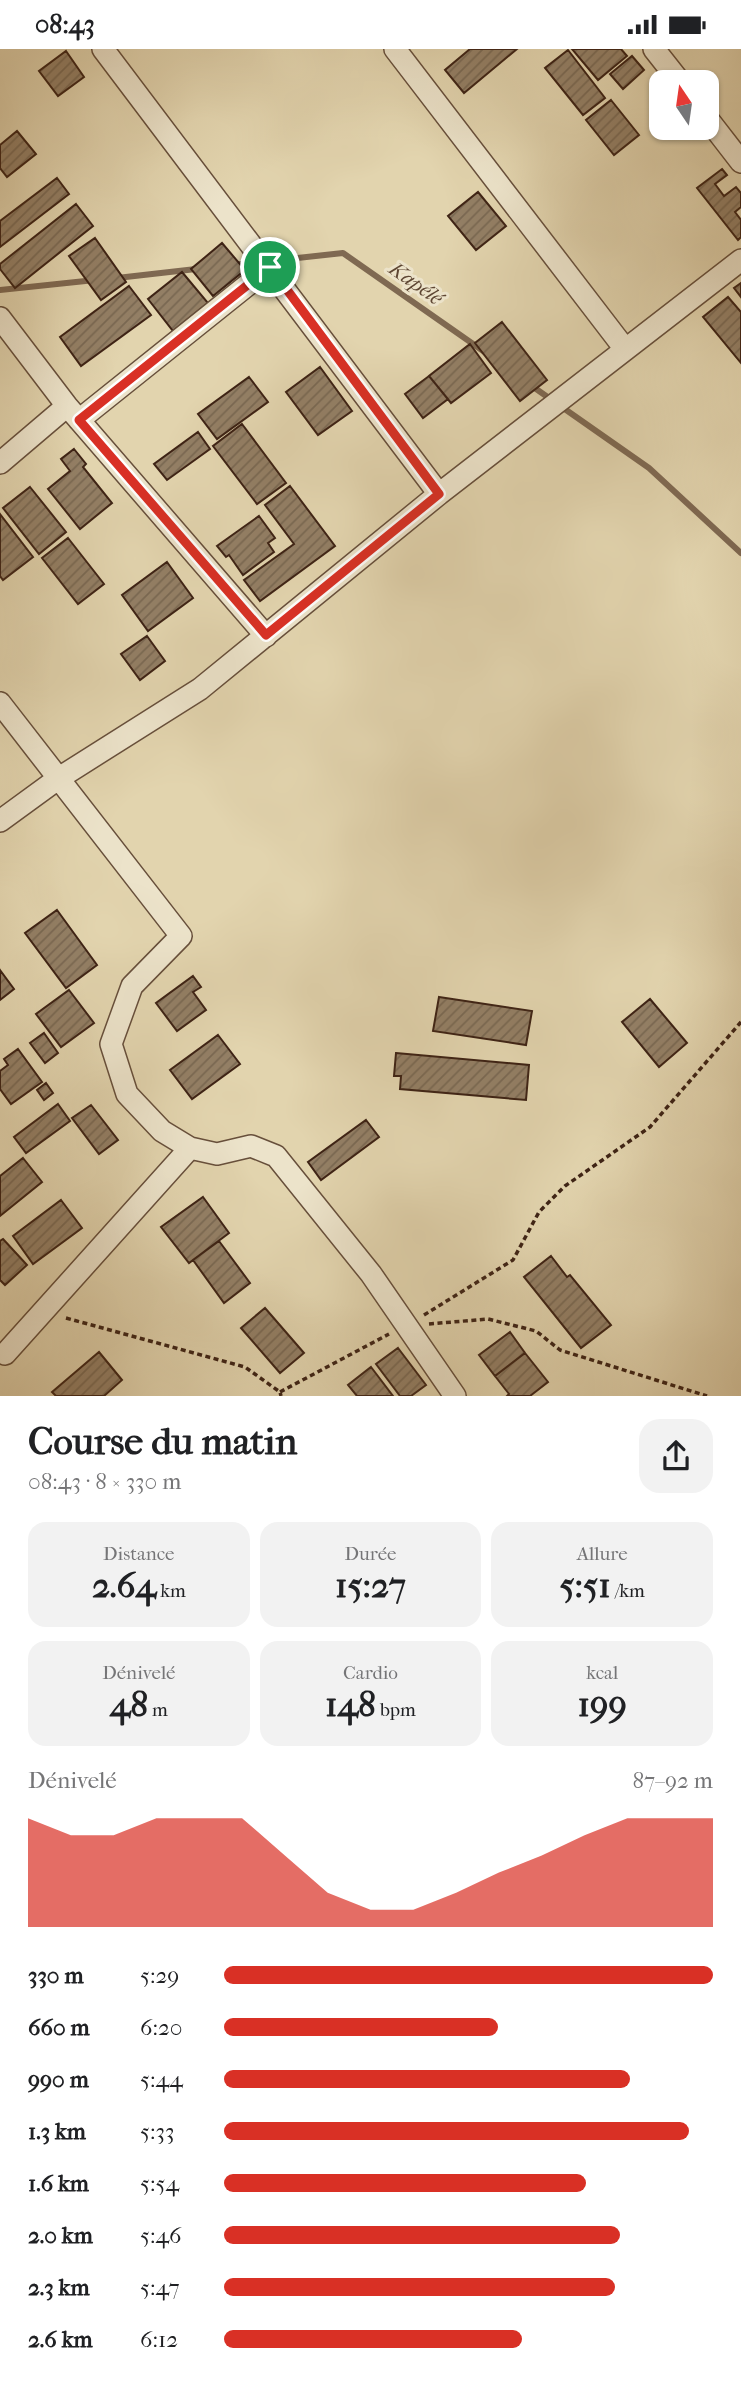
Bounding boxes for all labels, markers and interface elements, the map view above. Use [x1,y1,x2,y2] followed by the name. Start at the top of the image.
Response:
[35,9,95,40] text: 08:43
[649,70,719,140] north arrow
[649,70,719,140] map controls
[240,237,300,297] pin
[251,248,289,286] icon: arrive
[383,255,449,311] water label: Kapélé
[28,1419,297,1464] text: Course du matin
[639,1419,713,1493] button: share
[28,1468,181,1495] text: 08:43 · 8 × 330 m
[103,1543,175,1565] text: Distance
[344,1543,397,1565] text: Durée
[577,1543,628,1565] text: Allure
[92,1565,156,1606] text: 2.64
[335,1565,406,1606] text: 15:27
[559,1565,611,1606] text: 5:51
[156,1580,186,1602] text: km
[611,1580,645,1602] text: /km
[102,1662,175,1684] text: Dénivelé
[343,1662,398,1684] text: Cardio
[586,1662,618,1684] text: kcal
[110,1684,148,1725] text: 48
[325,1684,376,1725] text: 148
[578,1684,627,1725] text: 199
[148,1699,168,1721] text: m
[376,1699,416,1721] text: bpm
[28,1767,117,1794] text: Dénivelé
[632,1767,713,1794] text: 87–92 m
[28,1962,84,1989] text: 330 m
[140,1962,179,1989] text: 5:29
[28,2014,90,2041] text: 660 m
[140,2014,183,2041] text: 6:20
[28,2066,89,2093] text: 990 m
[140,2066,183,2093] text: 5:44
[28,2118,86,2145] text: 1.3 km
[140,2118,174,2145] text: 5:33
[28,2170,89,2197] text: 1.6 km
[140,2170,179,2197] text: 5:54
[28,2222,93,2249] text: 2.0 km
[140,2222,182,2249] text: 5:46
[28,2274,90,2301] text: 2.3 km
[140,2274,180,2301] text: 5:47
[28,2326,93,2353] text: 2.6 km
[140,2326,178,2353] text: 6:12

